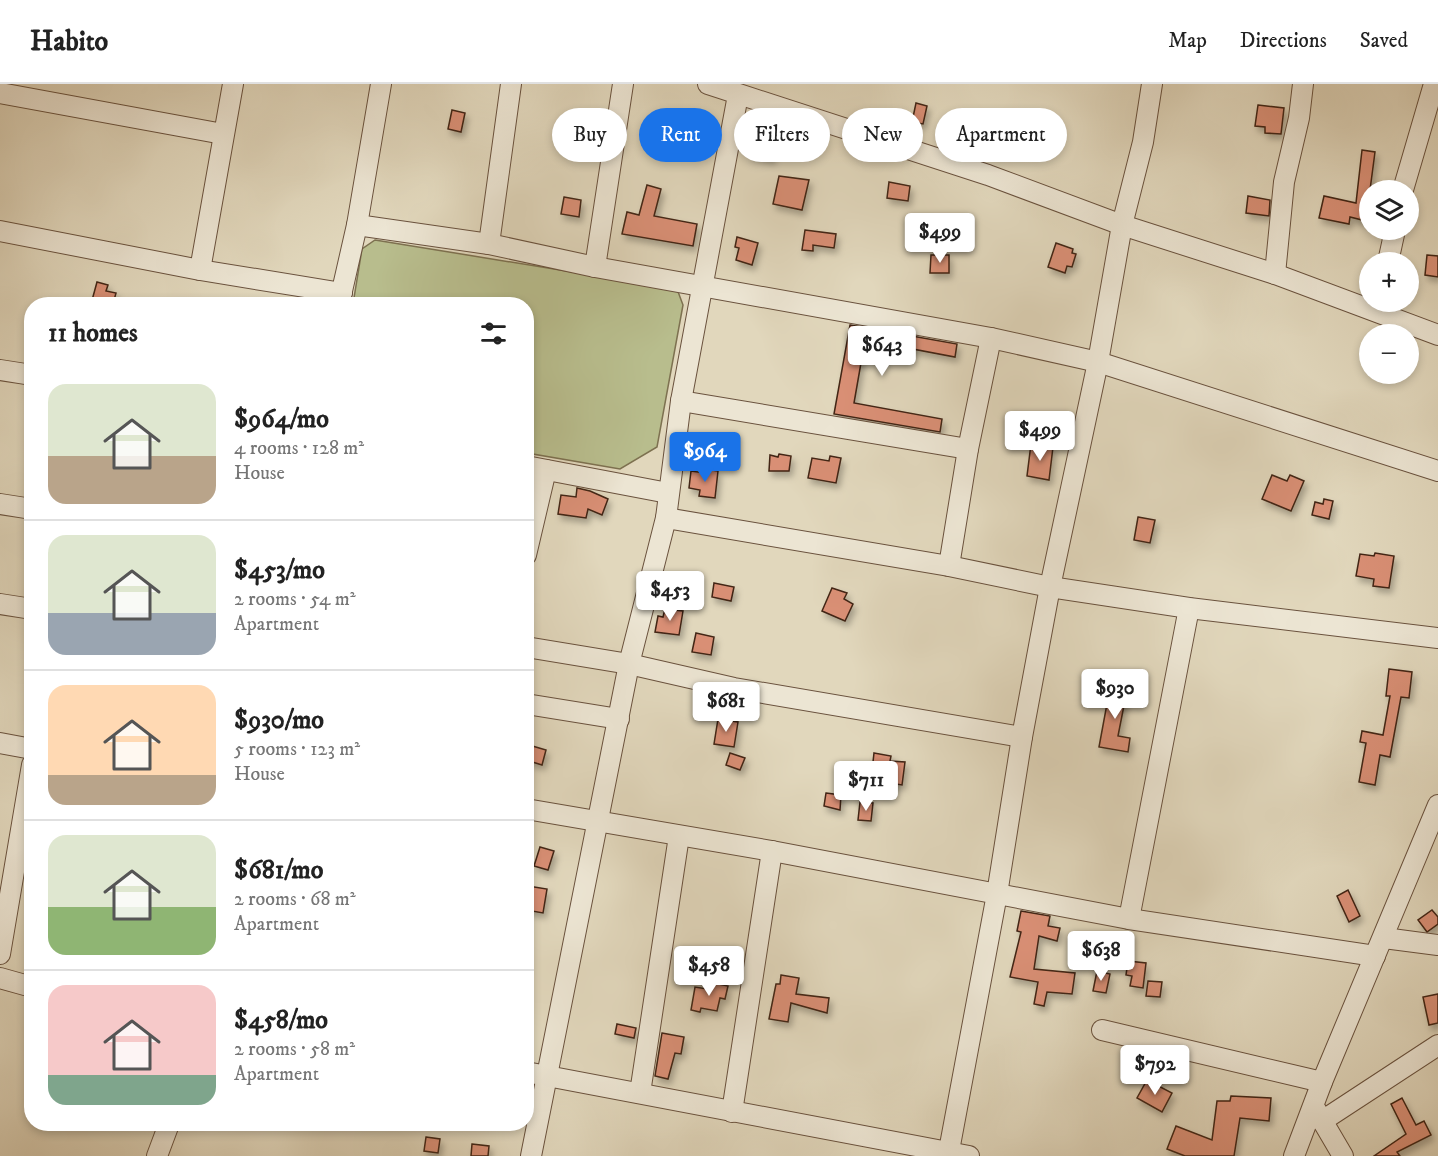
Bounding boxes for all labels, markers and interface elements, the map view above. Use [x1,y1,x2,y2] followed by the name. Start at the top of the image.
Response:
[30,24,108,59] text: Habito
[1168,28,1207,54] text: Map
[1240,28,1327,54] text: Directions
[1360,28,1408,54] text: Saved
[552,108,627,162] chip: Buy
[639,108,722,162] chip: Rent
[734,108,830,162] chip: Filters
[842,108,923,162] chip: New
[935,108,1067,162] chip: Apartment
[1359,180,1419,384] map controls
[1359,180,1419,240] button: layers
[904,213,976,264] pin: $499
[919,220,961,245] text: $499
[1359,252,1419,312] button: +
[48,317,138,350] text: 11 homes
[477,317,510,350] icon: filters
[1359,324,1419,384] button: −
[846,326,918,377] pin: $643
[862,333,902,358] text: $643
[234,403,329,436] text: $964/mo
[96,408,168,480] icon: home
[1004,411,1076,462] pin: $499
[1019,418,1061,443] text: $499
[669,432,741,483] pin: $964
[234,436,364,461] text: 4 rooms · 128 m²
[684,439,726,464] text: $964
[234,461,285,486] text: House
[234,554,325,587] text: $453/mo
[96,559,168,631] icon: home
[634,571,706,622] pin: $453
[650,578,690,603] text: $453
[234,587,356,612] text: 2 rooms · 54 m²
[234,612,319,637] text: Apartment
[1079,669,1151,720] pin: $930
[1095,676,1135,701] text: $930
[690,682,762,733] pin: $681
[707,689,745,714] text: $681
[234,704,324,737] text: $930/mo
[96,709,168,781] icon: home
[234,737,360,762] text: 5 rooms · 123 m²
[830,761,902,812] pin: $711
[234,762,285,787] text: House
[848,768,884,793] text: $711
[234,854,323,887] text: $681/mo
[96,859,168,931] icon: home
[234,887,356,912] text: 2 rooms · 68 m²
[234,912,319,937] text: Apartment
[1065,931,1137,982] pin: $638
[1082,938,1120,963] text: $638
[673,946,745,997] pin: $458
[688,953,730,978] text: $458
[234,1004,328,1037] text: $458/mo
[96,1009,168,1081] icon: home
[234,1037,355,1062] text: 2 rooms · 58 m²
[1119,1045,1191,1096] pin: $792
[1134,1052,1176,1077] text: $792
[234,1062,319,1087] text: Apartment

